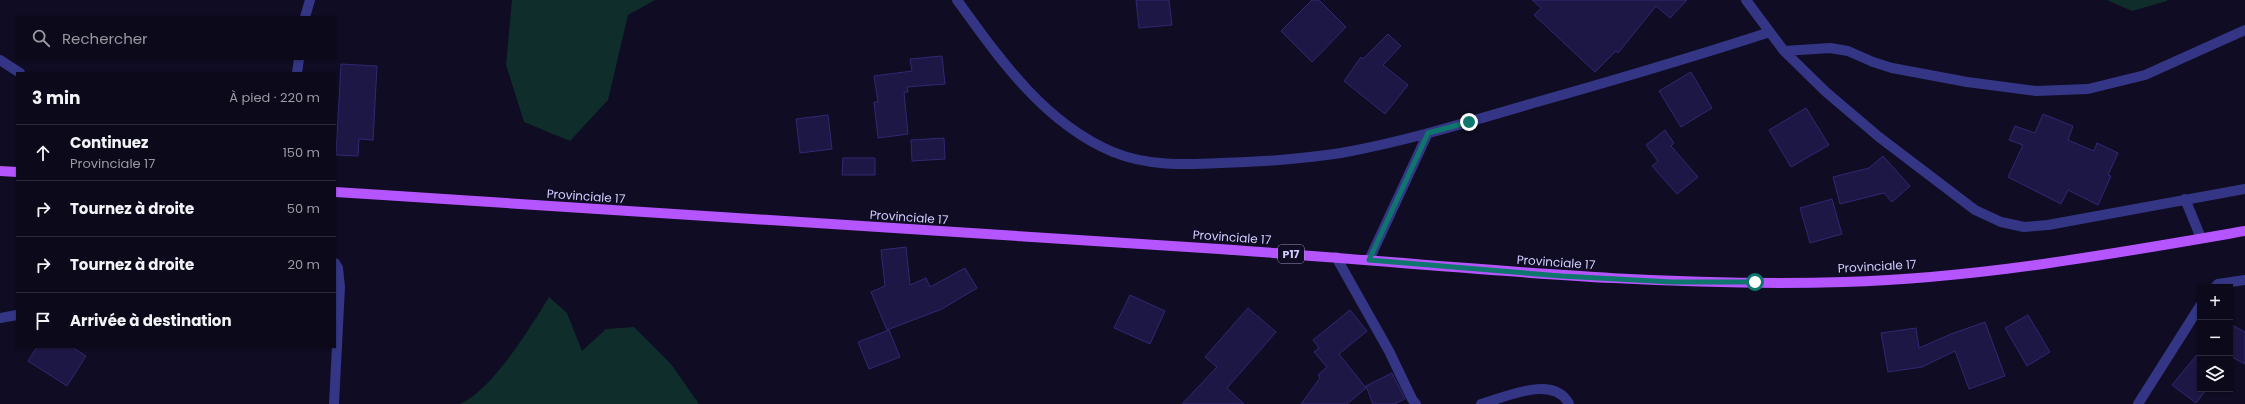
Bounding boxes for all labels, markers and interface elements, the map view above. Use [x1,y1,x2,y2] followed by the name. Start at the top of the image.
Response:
[16,16,336,60] search box
[30,27,52,49] icon: search
[62,28,148,49] text: Rechercher
[32,86,80,110] text: 3 min
[229,88,320,107] text: À pied · 220 m
[1460,113,1478,131] route end
[70,132,149,153] text: Continuez
[32,142,54,164] icon: ahead
[283,143,320,162] text: 150 m
[70,154,155,173] text: Provinciale 17
[546,185,626,207] street label: Provinciale 17
[32,198,54,220] icon: right
[70,198,194,219] text: Tournez à droite
[287,199,320,218] text: 50 m
[869,206,949,228] street label: Provinciale 17
[1192,226,1272,248] street label: Provinciale 17
[1278,245,1304,263] road number: P17
[1516,251,1596,273] street label: Provinciale 17
[32,254,54,276] icon: right
[70,254,194,275] text: Tournez à droite
[287,255,320,274] text: 20 m
[1837,255,1917,277] street label: Provinciale 17
[1746,273,1764,291] route start
[2197,284,2233,392] map controls
[2197,284,2233,320] button: +
[32,310,54,332] icon: arrive
[70,310,232,331] text: Arrivée à destination
[2197,320,2233,356] button: −
[2197,356,2233,392] button: layers

